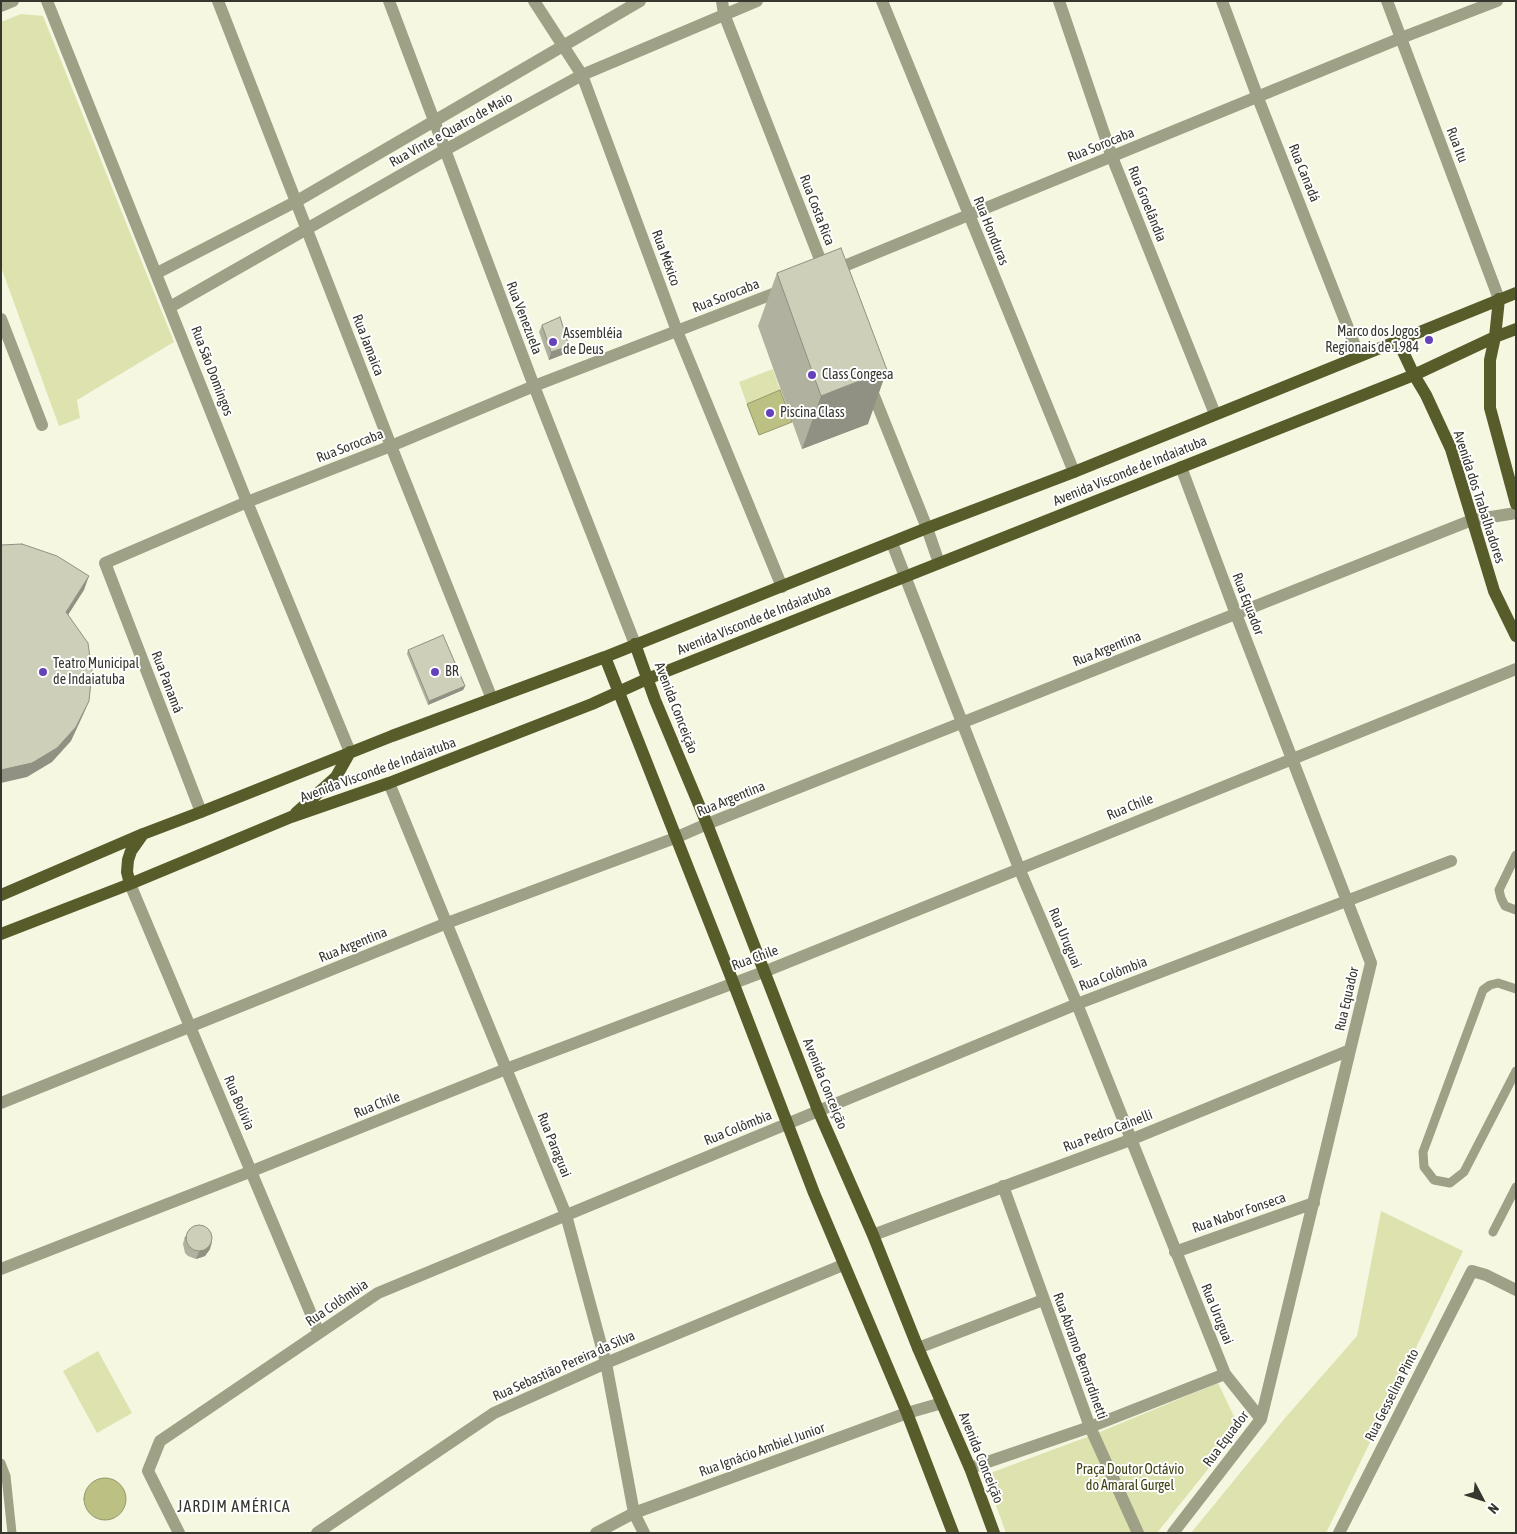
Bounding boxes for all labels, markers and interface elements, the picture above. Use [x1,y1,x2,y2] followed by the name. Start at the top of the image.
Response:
[386,89,516,171] street label: Rua Vinte e Quatro de Maio
[1065,124,1137,166] street label: Rua Sorocaba
[1443,125,1471,165] street label: Rua Itu
[1285,141,1323,205] street label: Rua Canadá
[1124,164,1170,244] street label: Rua Groelândia
[796,172,838,248] street label: Rua Costa Rica
[970,194,1012,268] street label: Rua Honduras
[648,228,684,288] street label: Rua México
[690,276,762,316] street label: Rua Sorocaba
[502,279,546,357] street label: Rua Venezuela
[349,312,387,378] street label: Rua Jamaica
[187,324,237,418] street label: Rua São Domingos
[1325,324,1419,357] place label: Marco dos Jogos Regionais de 1984
[563,326,622,358] place label: Assembléia de Deus
[1423,334,1435,346] marker: Marco dos Jogos Regionais de 1984
[547,336,559,348] marker: Assembléia de Deus
[822,367,894,383] place label: Class Congesa
[806,369,818,381] marker: Class Congesa
[780,405,845,421] place label: Piscina Class
[764,407,776,419] marker: Piscina Class
[314,426,386,466] street label: Rua Sorocaba
[1450,429,1508,565] street label: Avenida dos Trabalhadores
[1051,432,1209,510] street label: Avenida Visconde de Indaiatuba
[1228,570,1268,638] street label: Rua Equador
[675,581,833,659] street label: Avenida Visconde de Indaiatuba
[1070,628,1144,670] street label: Rua Argentina
[147,649,187,715] street label: Rua Panamá
[53,656,139,689] place label: Teatro Municipal de Indaiatuba
[651,660,701,756] street label: Avenida Conceição
[445,664,459,680] place label: BR
[37,666,49,678] marker: Teatro Municipal de Indaiatuba
[429,666,441,678] marker: BR
[298,734,458,806] street label: Avenida Visconde de Indaiatuba
[694,778,768,820] street label: Rua Argentina
[1104,790,1156,824] street label: Rua Chile
[1045,905,1085,971] street label: Rua Uruguai
[316,924,390,966] street label: Rua Argentina
[729,942,781,974] street label: Rua Chile
[1077,953,1149,995] street label: Rua Colômbia
[1331,965,1363,1033] street label: Rua Equador
[799,1036,851,1132] street label: Avenida Conceição
[220,1073,258,1133] street label: Rua Bolívia
[351,1088,403,1122] street label: Rua Chile
[1061,1106,1155,1156] street label: Rua Pedro Cainelli
[702,1107,774,1149] street label: Rua Colômbia
[533,1110,575,1180] street label: Rua Paraguai
[1190,1189,1288,1237] street label: Rua Nabor Fonseca
[303,1276,371,1330] street label: Rua Colômbia
[1197,1281,1237,1347] street label: Rua Uruguai
[1049,1290,1111,1422] street label: Rua Abramo Bernardinetti
[490,1327,638,1405] street label: Rua Sebastião Pereira da Silva
[1361,1346,1423,1444] street label: Rua Gesselina Pinto
[1200,1408,1252,1470] street label: Rua Equador
[955,1410,1007,1506] street label: Avenida Conceição
[697,1419,827,1481] street label: Rua Ignácio Ambiel Junior
[1076,1462,1184,1494] park label: Praça Doutor Octávio do Amaral Gurgel
[1457,1474,1507,1524] north arrow
[176,1497,292,1517] district label: JARDIM AMÉRICA
[1485,1500,1502,1517] text: N

